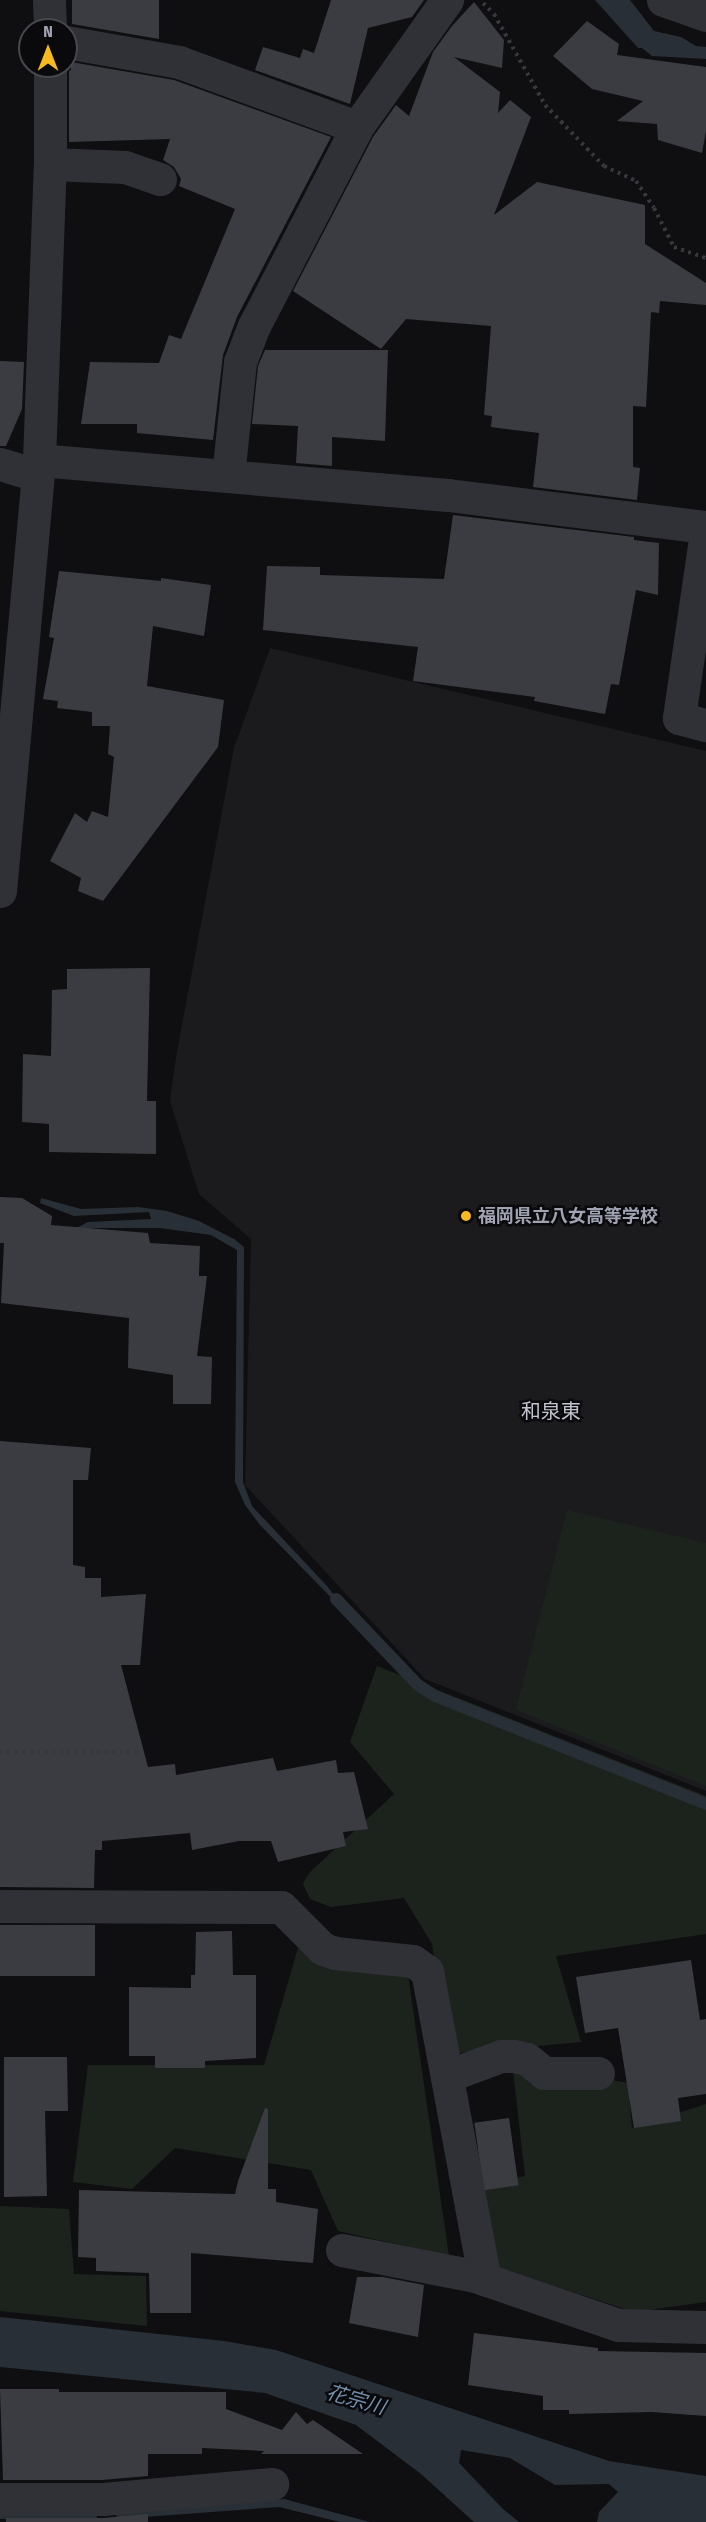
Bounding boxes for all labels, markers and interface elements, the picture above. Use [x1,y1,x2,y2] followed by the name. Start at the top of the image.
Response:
[18,18,78,78] north arrow
[43,22,53,41] text: N
[478,1205,658,1227] place label: 福岡県立八女高等学校
[459,1209,473,1223] marker: 福岡県立八女高等学校
[521,1399,581,1423] district label: 和泉東
[324,2380,388,2420] water label: 花宗川

